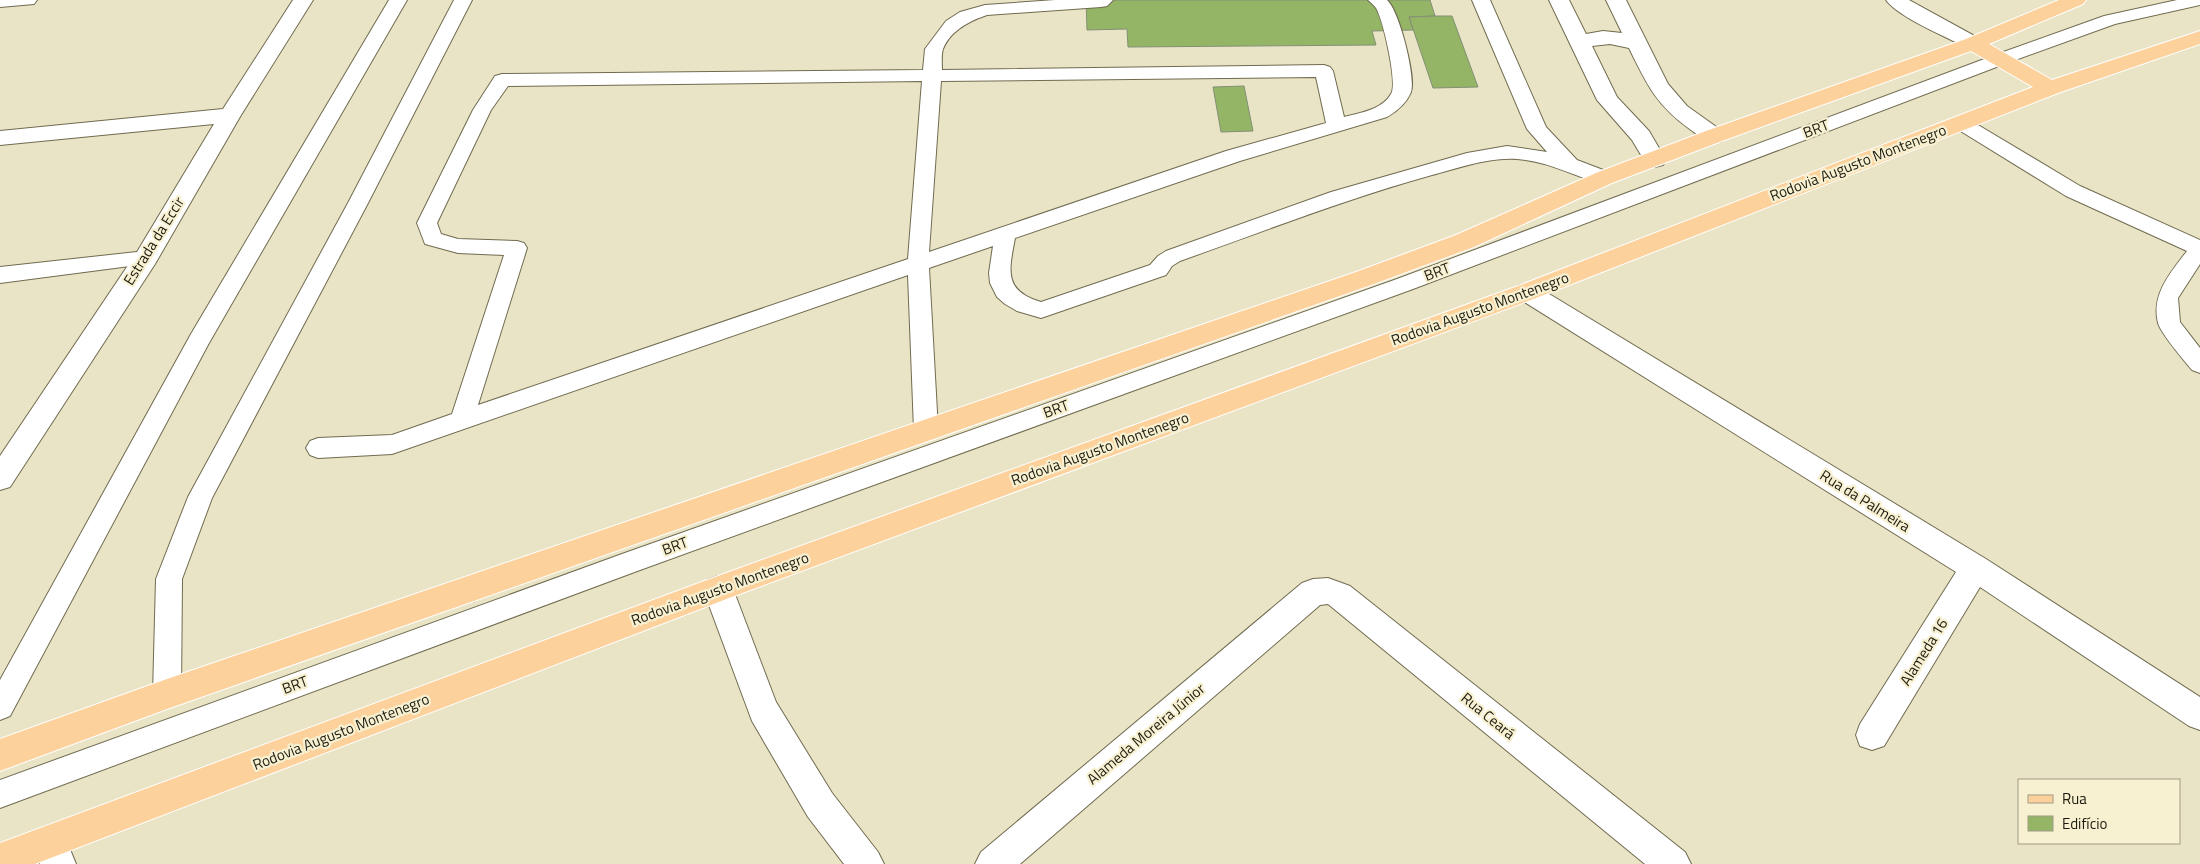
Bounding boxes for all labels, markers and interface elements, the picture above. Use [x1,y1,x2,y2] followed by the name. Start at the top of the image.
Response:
[1799,113,1832,144] street label: BRT
[1766,118,1950,207] street label: Rodovia Augusto Montenegro
[117,192,190,289] street label: Estrada da Eccir
[1420,256,1453,287] street label: BRT
[1388,266,1572,351] street label: Rodovia Augusto Montenegro
[1040,393,1072,424] street label: BRT
[1008,406,1192,491] street label: Rodovia Augusto Montenegro
[1816,464,1915,538] street label: Rua da Palmeira
[659,530,691,561] street label: BRT
[628,546,812,631] street label: Rodovia Augusto Montenegro
[1894,614,1953,690] street label: Alameda 16
[279,669,311,700] street label: BRT
[1082,677,1210,790] street label: Alameda Moreira Júnior
[249,687,433,776] street label: Rodovia Augusto Montenegro
[1456,687,1521,745] street label: Rua Ceará
[2018,779,2180,844] legend
[2062,787,2087,810] text: Rua
[2062,812,2107,835] text: Edifício

